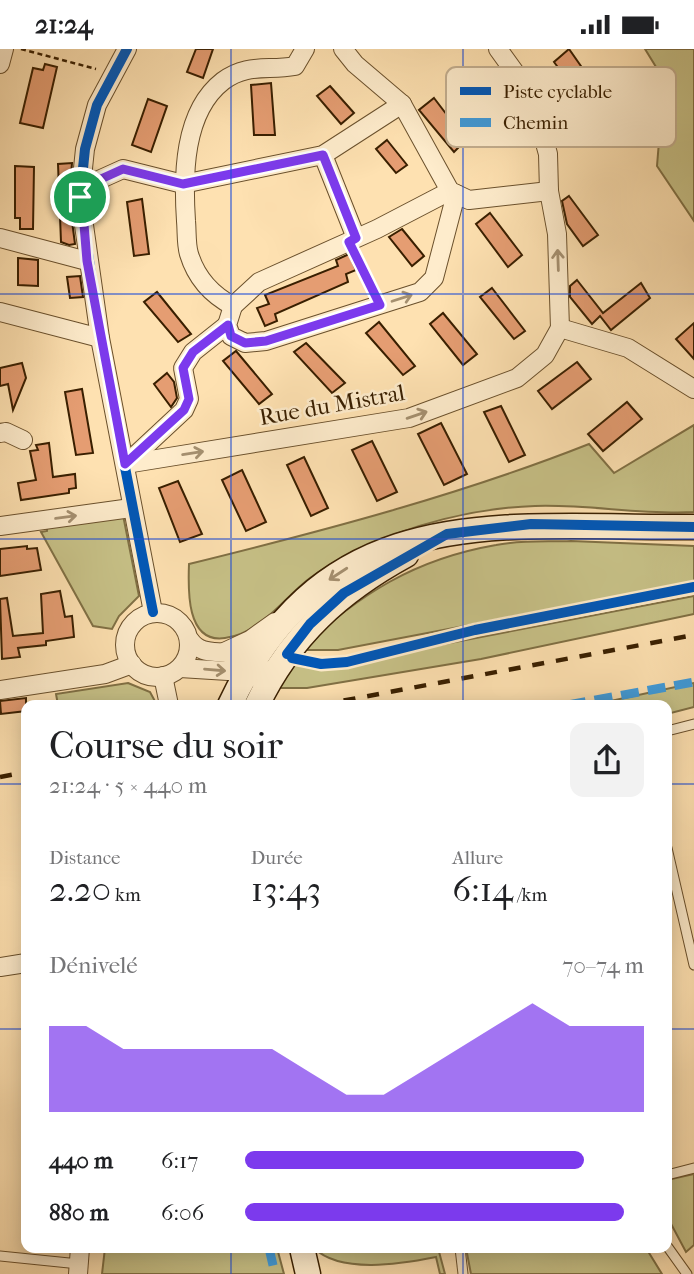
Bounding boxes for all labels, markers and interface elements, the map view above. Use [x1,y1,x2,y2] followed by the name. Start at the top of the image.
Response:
[35,9,93,40] text: 21:24
[446,67,676,147] legend
[503,81,612,103] text: Piste cyclable
[503,112,568,134] text: Chemin
[50,167,110,227] pin
[61,178,99,216] icon: arrive
[552,249,565,272] one-way arrow
[390,291,412,303] one-way arrow
[257,379,407,431] street label: Rue du Mistral
[406,408,428,421] one-way arrow
[181,446,204,459] one-way arrow
[54,510,76,523] one-way arrow
[329,567,348,582] one-way arrow
[203,664,226,677] one-way arrow
[49,723,283,768] text: Course du soir
[570,723,644,797] button: share
[49,772,207,799] text: 21:24 · 5 × 440 m
[49,847,120,869] text: Distance
[251,847,303,869] text: Durée
[452,847,503,869] text: Allure
[49,869,111,910] text: 2.20
[251,869,321,910] text: 13:43
[452,869,513,910] text: 6:14
[111,884,141,906] text: km
[513,884,547,906] text: /km
[49,952,138,979] text: Dénivelé
[562,952,644,979] text: 70–74 m
[49,1147,113,1174] text: 440 m
[161,1147,198,1174] text: 6:17
[49,1199,109,1226] text: 880 m
[161,1199,204,1226] text: 6:06

